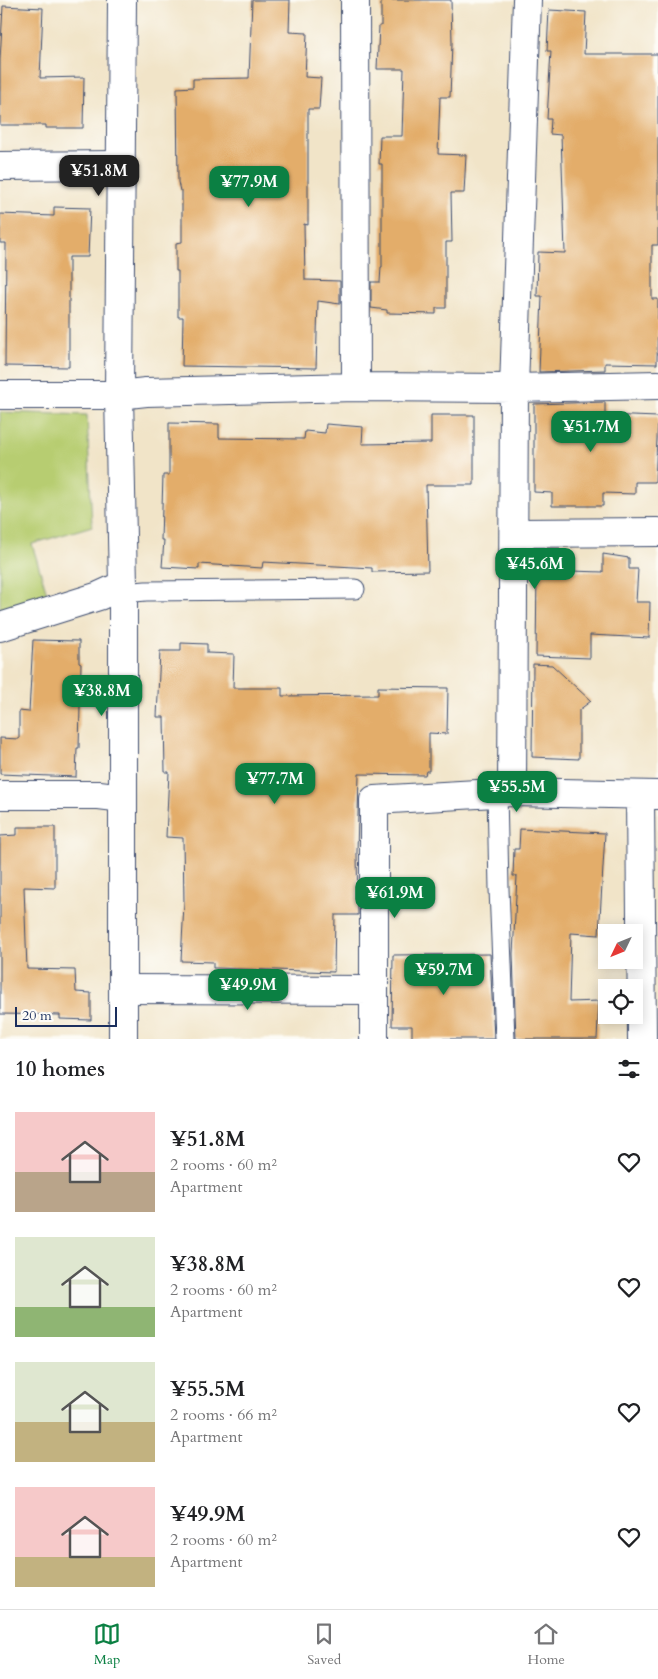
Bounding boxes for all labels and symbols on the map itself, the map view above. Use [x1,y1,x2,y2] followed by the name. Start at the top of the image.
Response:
[58,154,140,197] pin: ¥51.8M
[208,166,290,208] pin: ¥77.9M
[550,410,632,453] pin: ¥51.7M
[494,548,576,590] pin: ¥45.6M
[61,674,143,717] pin: ¥38.8M
[234,762,316,805] pin: ¥77.7M
[476,770,558,813] pin: ¥55.5M
[354,876,436,919] pin: ¥61.9M
[598,924,642,969] north arrow
[403,954,485,996] pin: ¥59.7M
[207,968,289,1011] pin: ¥49.9M
[15,1004,118,1027] scale bar

